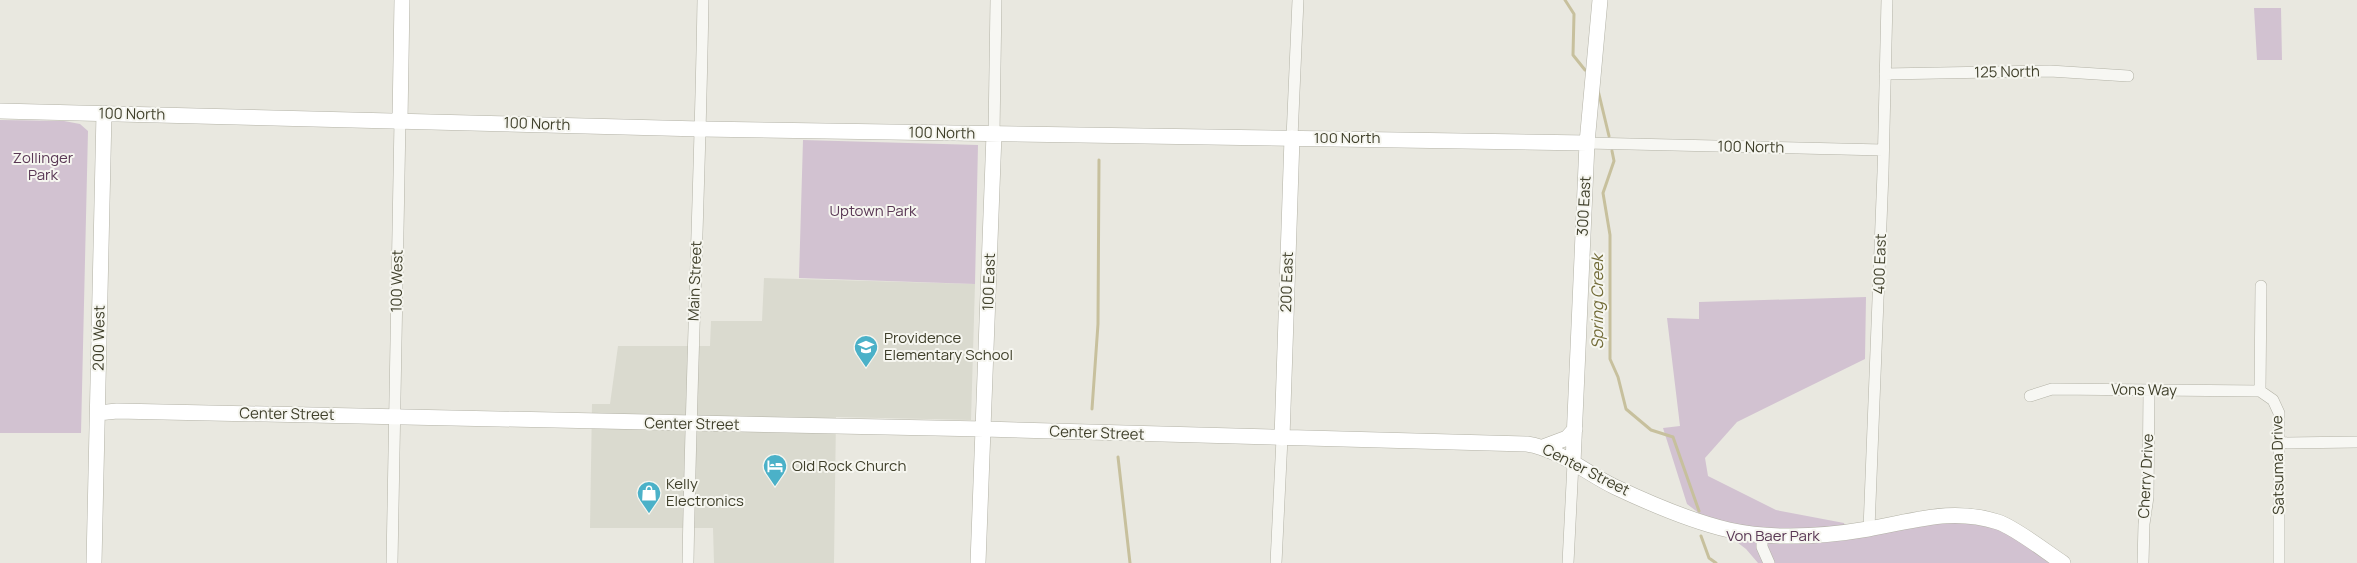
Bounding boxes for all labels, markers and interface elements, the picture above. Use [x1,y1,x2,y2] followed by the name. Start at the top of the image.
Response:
[1974,60,2040,83] street label: 125 North
[99,102,166,125] street label: 100 North
[503,112,571,135] street label: 100 North
[909,121,976,144] street label: 100 North
[1314,127,1380,148] street label: 100 North
[1718,135,1785,158] street label: 100 North
[13,147,74,185] park label: Zollinger Park
[1571,175,1596,237] street label: 300 East
[829,200,917,221] park label: Uptown Park
[1868,233,1891,295] street label: 400 East
[683,240,706,322] street label: Main Street
[385,249,408,313] street label: 100 West
[1275,251,1298,313] street label: 200 East
[977,253,1000,311] street label: 100 East
[1586,253,1608,349] water label: Spring Creek
[87,305,110,371] street label: 200 West
[884,327,1013,365] place label: Providence Elementary School
[853,334,879,368] school or university icon: Providence Elementary School
[2111,378,2177,401] street label: Vons Way
[239,402,335,425] street label: Center Street
[644,412,740,435] street label: Center Street
[2266,415,2289,515] street label: Satsuma Drive
[1049,420,1145,445] street label: Center Street
[2133,433,2158,519] street label: Cherry Drive
[1539,439,1633,501] street label: Center Street
[762,453,788,487] hotel icon: Old Rock Church
[792,455,906,476] place label: Old Rock Church
[666,473,744,511] place label: Kelly Electronics
[636,480,662,514] shop icon: Kelly Electronics
[1726,525,1820,546] park label: Von Baer Park

